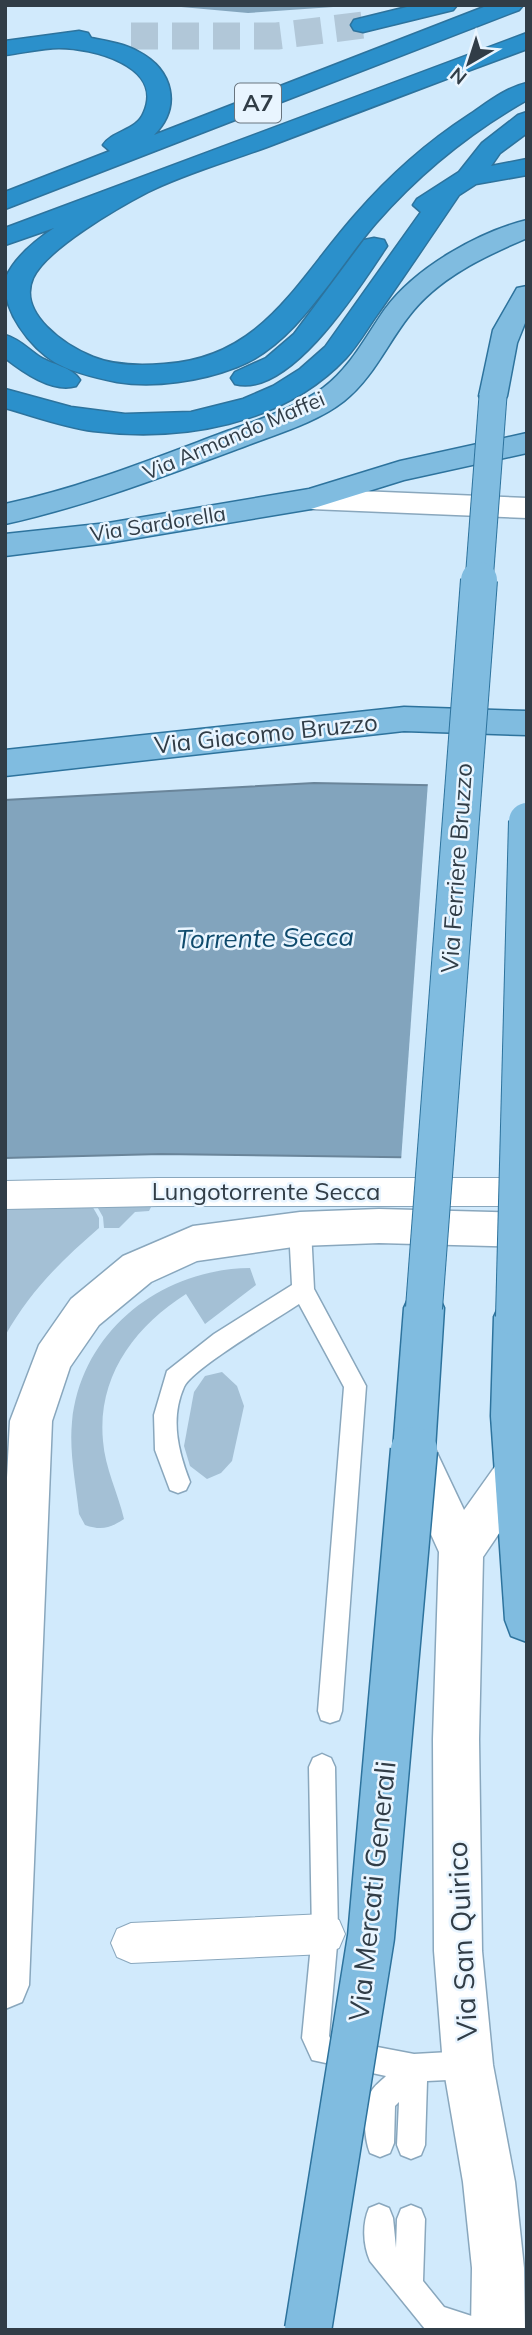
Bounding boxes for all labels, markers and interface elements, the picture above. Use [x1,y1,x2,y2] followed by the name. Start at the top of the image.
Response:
[434,28,504,98] north arrow
[445,62,471,90] text: N
[235,83,281,122] road number: A7
[139,385,328,485] street label: Via Armando Maffei
[88,499,228,547] street label: Via Sardorella
[153,706,379,760] street label: Via Giacomo Bruzzo
[434,762,478,974] street label: Via Ferriere Bruzzo
[176,919,354,956] water label: Torrente Secca
[152,1176,380,1206] street label: Lungotorrente Secca
[340,1759,403,2023] street label: Via Mercati Generali
[439,1841,484,2041] street label: Via San Quirico

